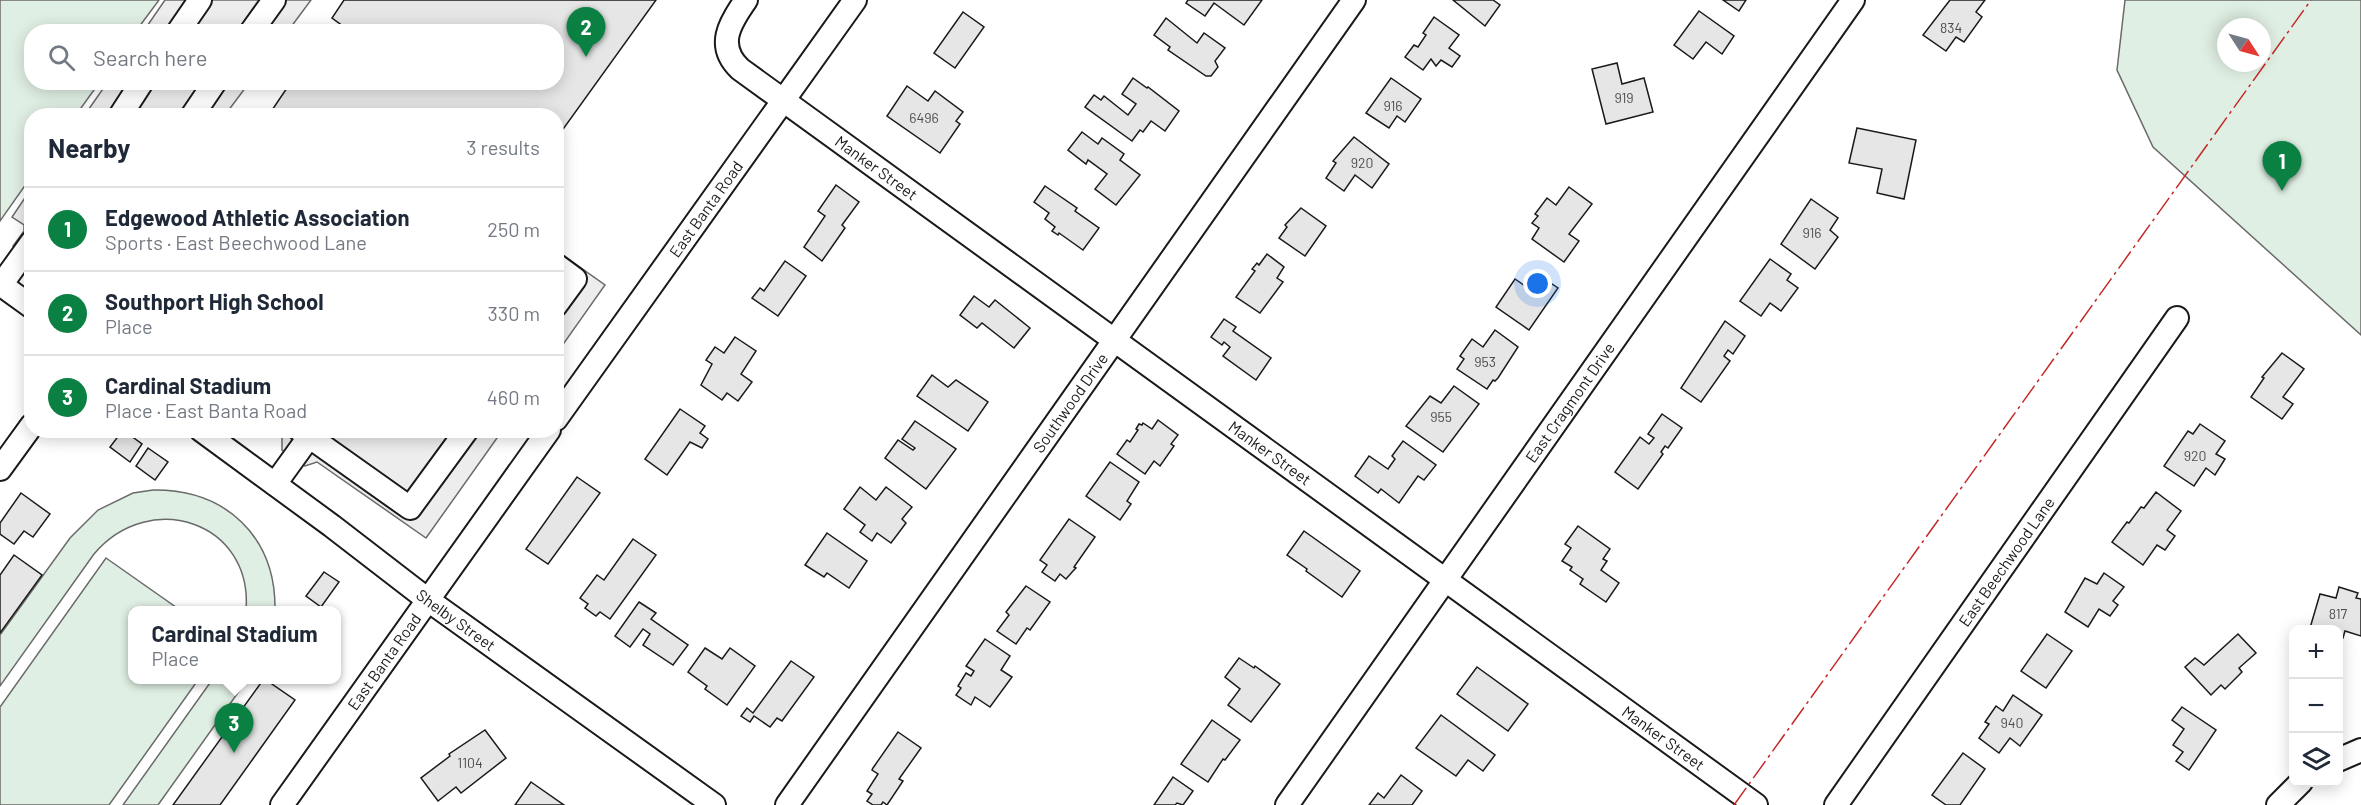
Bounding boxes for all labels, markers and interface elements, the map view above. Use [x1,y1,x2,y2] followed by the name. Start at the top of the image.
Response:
[566,8,606,57] pin: 2
[2217,18,2271,72] north arrow
[1940,19,1962,36] house number: 834
[24,24,564,90] search box
[45,41,78,74] icon: search
[93,44,207,70] text: Search here
[1614,89,1634,106] house number: 919
[1383,97,1403,114] house number: 916
[909,109,939,126] house number: 6496
[832,131,922,204] street label: Manker Street
[48,132,130,163] text: Nearby
[466,135,540,159] text: 3 results
[2262,142,2302,191] pin: 1
[1351,154,1373,171] house number: 920
[665,157,746,261] street label: East Banta Road
[105,204,410,230] text: Edgewood Athletic Association
[64,217,71,241] text: 1
[487,217,540,241] text: 250 m
[1802,224,1822,241] house number: 916
[105,230,367,254] text: Sports · East Beechwood Lane
[1523,269,1552,298] your location
[105,288,324,314] text: Southport High School
[62,301,73,325] text: 2
[488,301,540,325] text: 330 m
[105,314,153,338] text: Place
[1521,339,1618,466] street label: East Cragmont Drive
[1028,349,1111,456] street label: Southwood Drive
[1474,353,1496,370] house number: 953
[105,372,271,398] text: Cardinal Stadium
[62,385,73,409] text: 3
[487,385,540,409] text: 460 m
[105,398,307,422] text: Place · East Banta Road
[1430,408,1452,425] house number: 955
[1225,416,1315,489] street label: Manker Street
[2184,447,2206,464] house number: 920
[1954,493,2058,630] street label: East Beechwood Lane
[413,585,500,654] street label: Shelby Street
[2329,605,2348,622] house number: 817
[128,606,341,684] popup
[343,609,424,713] street label: East Banta Road
[151,620,318,646] text: Cardinal Stadium
[2289,625,2343,787] map controls
[2289,625,2343,679] button: +
[151,646,199,670] text: Place
[2289,679,2343,733] button: −
[1619,701,1709,774] street label: Manker Street
[214,704,254,753] pin: 3
[2001,714,2023,731] house number: 940
[2289,733,2343,787] button: layers
[457,754,483,771] house number: 1104

